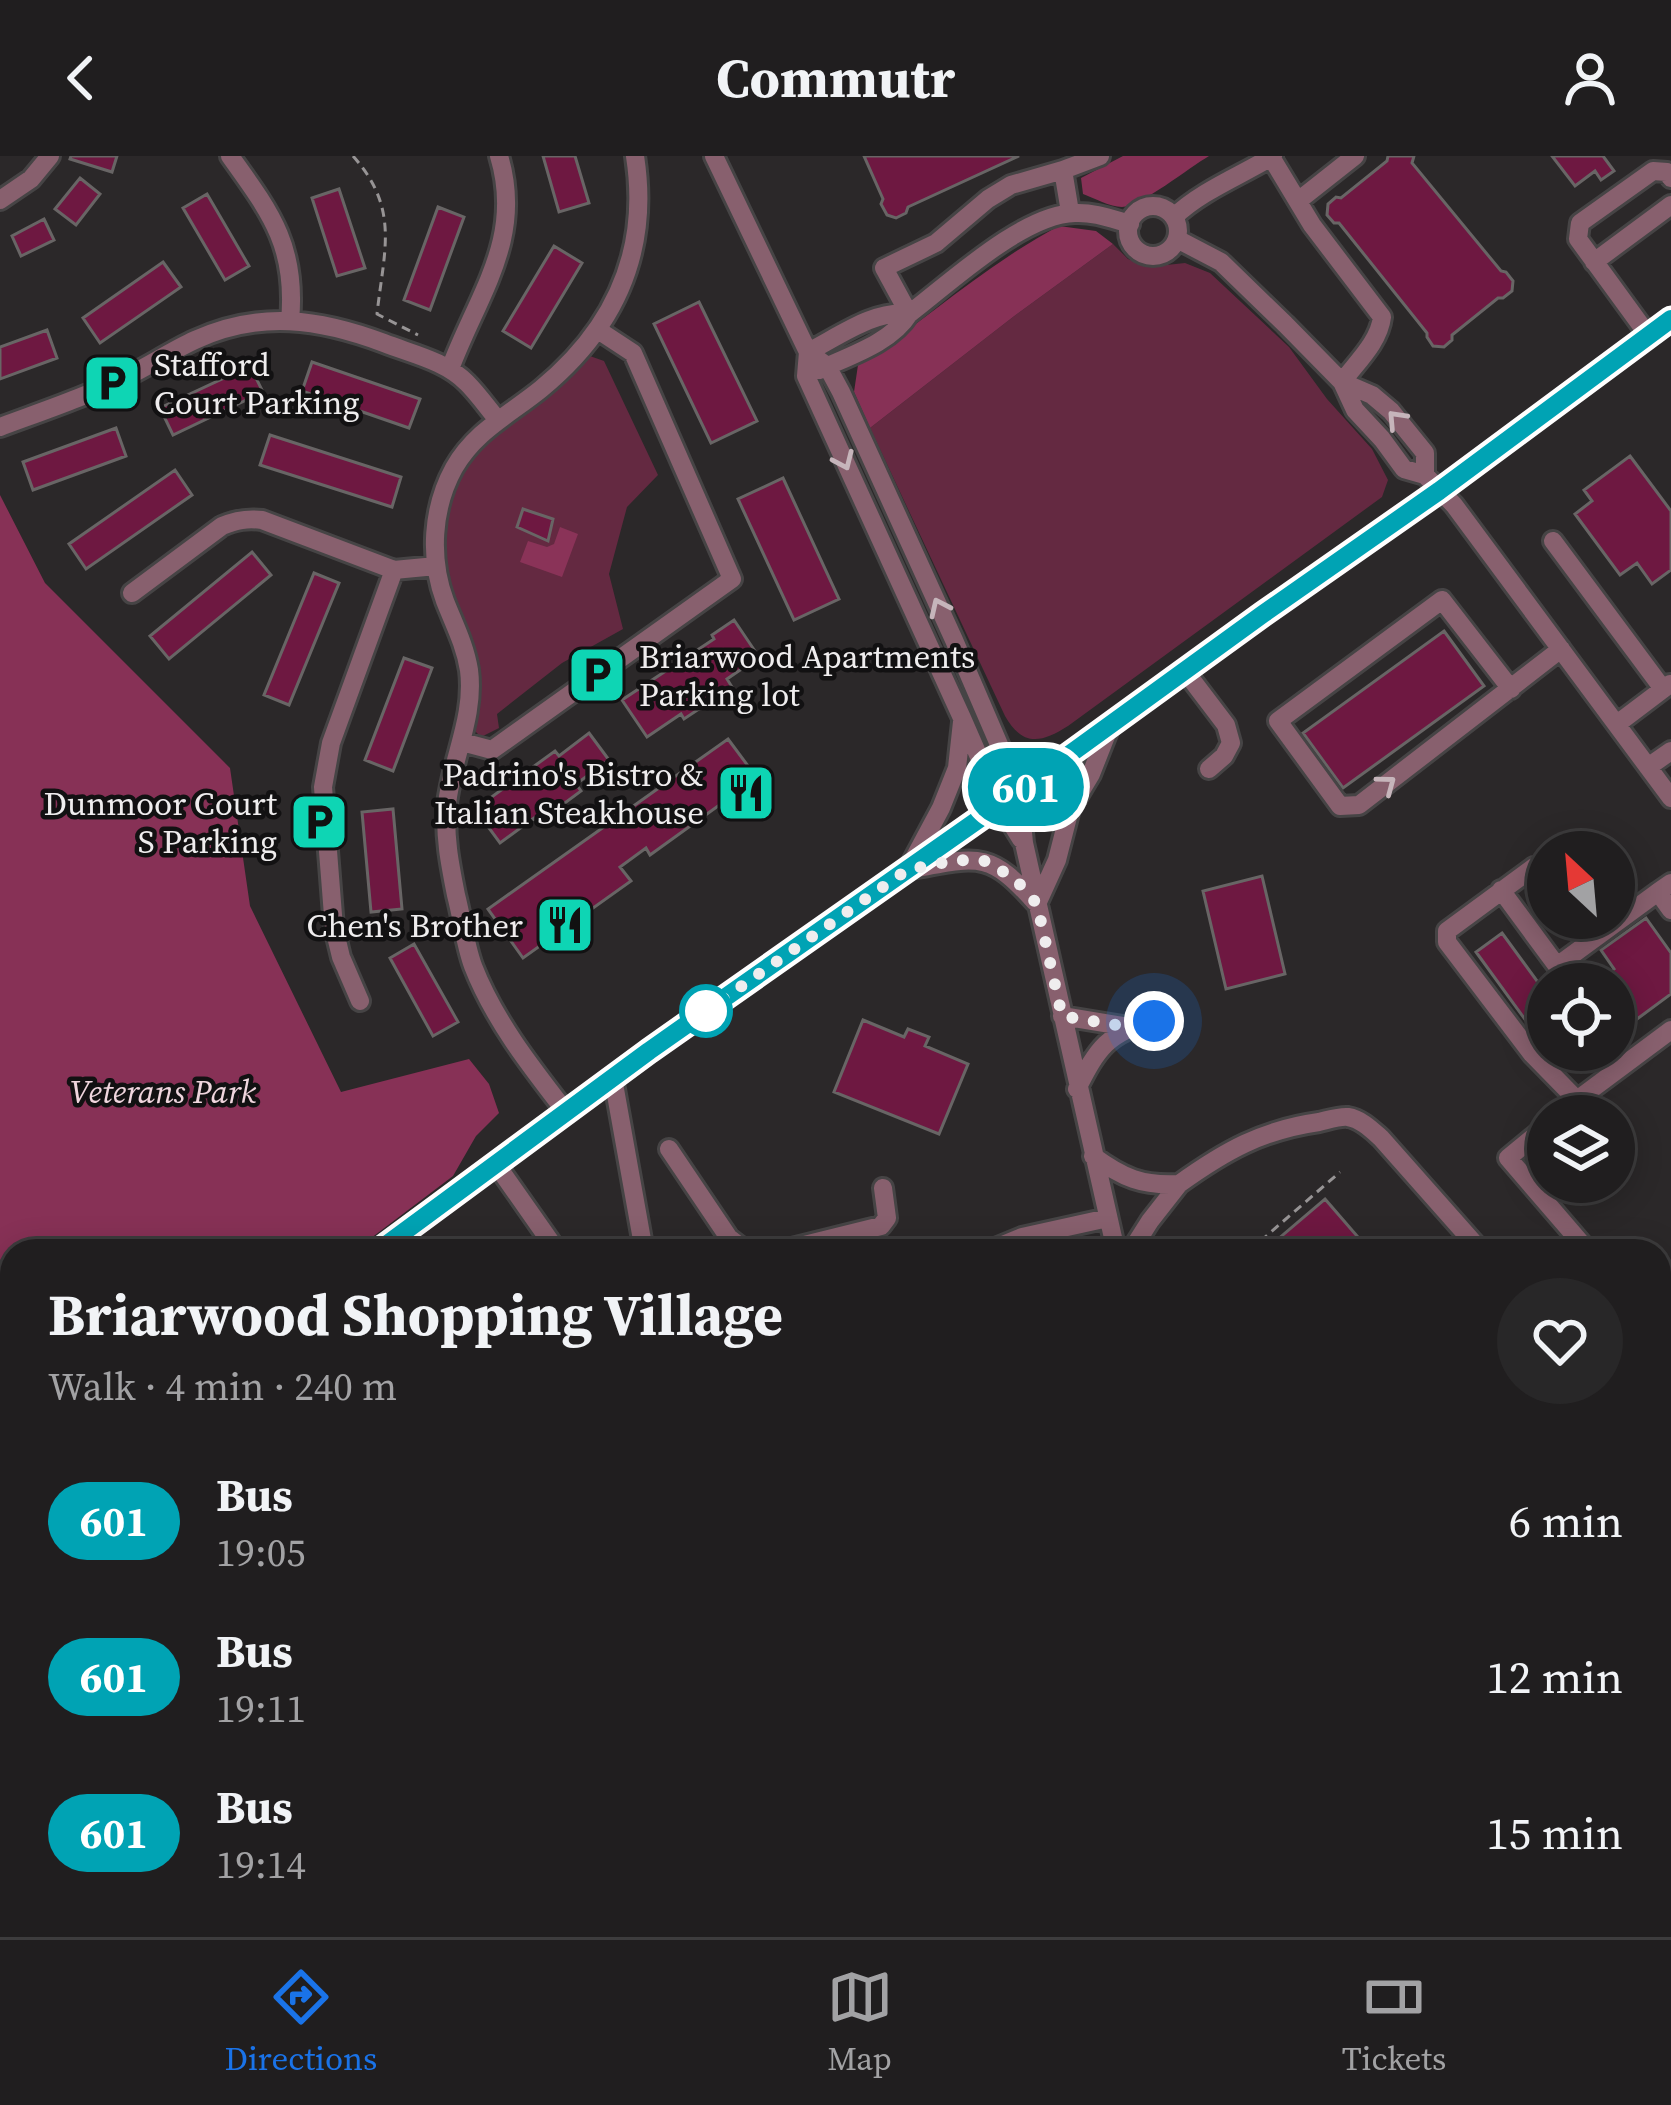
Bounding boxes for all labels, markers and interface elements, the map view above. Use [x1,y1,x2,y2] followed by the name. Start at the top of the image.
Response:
[716,41,955,115] text: Commutr
[48,45,114,111] icon: back
[1557,45,1623,111] icon: person
[154,342,360,425] place label: Stafford Court Parking
[81,352,143,414] parking icon: Stafford Court Parking
[1389,411,1411,432] one-way arrow
[830,449,853,470] one-way arrow
[930,598,953,619] one-way arrow
[639,634,975,717] place label: Briarwood Apartments Parking lot
[566,644,628,706] parking icon: Briarwood Apartments Parking lot
[957,748,1095,826] line badge: 601
[434,752,704,835] place label: Padrino's Bistro & Italian Steakhouse
[992,758,1060,816] text: 601
[715,762,777,824] restaurant icon: Padrino's Bistro & Italian Steakhouse
[1373,777,1395,798] one-way arrow
[44,781,277,864] place label: Dunmoor Court S Parking
[288,791,350,853] parking icon: Dunmoor Court S Parking
[1527,831,1635,939] north arrow
[1527,831,1635,1203] map controls
[534,894,596,956] restaurant icon: Chen's Brother
[307,903,523,948] place label: Chen's Brother
[1527,963,1635,1071] button: locate
[681,986,731,1036] unlabelled marker
[1124,991,1184,1051] your location
[70,1069,257,1114] park label: Veterans Park
[1527,1095,1635,1203] button: layers
[48,1276,783,1354] text: Briarwood Shopping Village
[1497,1278,1623,1404] button: heart
[48,1360,397,1413] text: Walk · 4 min · 240 m
[216,1464,293,1526] text: Bus
[1509,1490,1623,1552] text: 6 min
[80,1492,148,1550] text: 601
[216,1526,306,1579] text: 19:05
[216,1620,293,1682] text: Bus
[1486,1646,1623,1708] text: 12 min
[80,1648,148,1706] text: 601
[216,1682,306,1735] text: 19:11
[216,1776,293,1838] text: Bus
[1486,1802,1623,1864] text: 15 min
[80,1804,148,1862] text: 601
[216,1838,306,1891] text: 19:14
[225,1964,377,2081] tab: Directions
[827,1964,893,2081] tab: Map
[1342,1964,1446,2081] tab: Tickets

